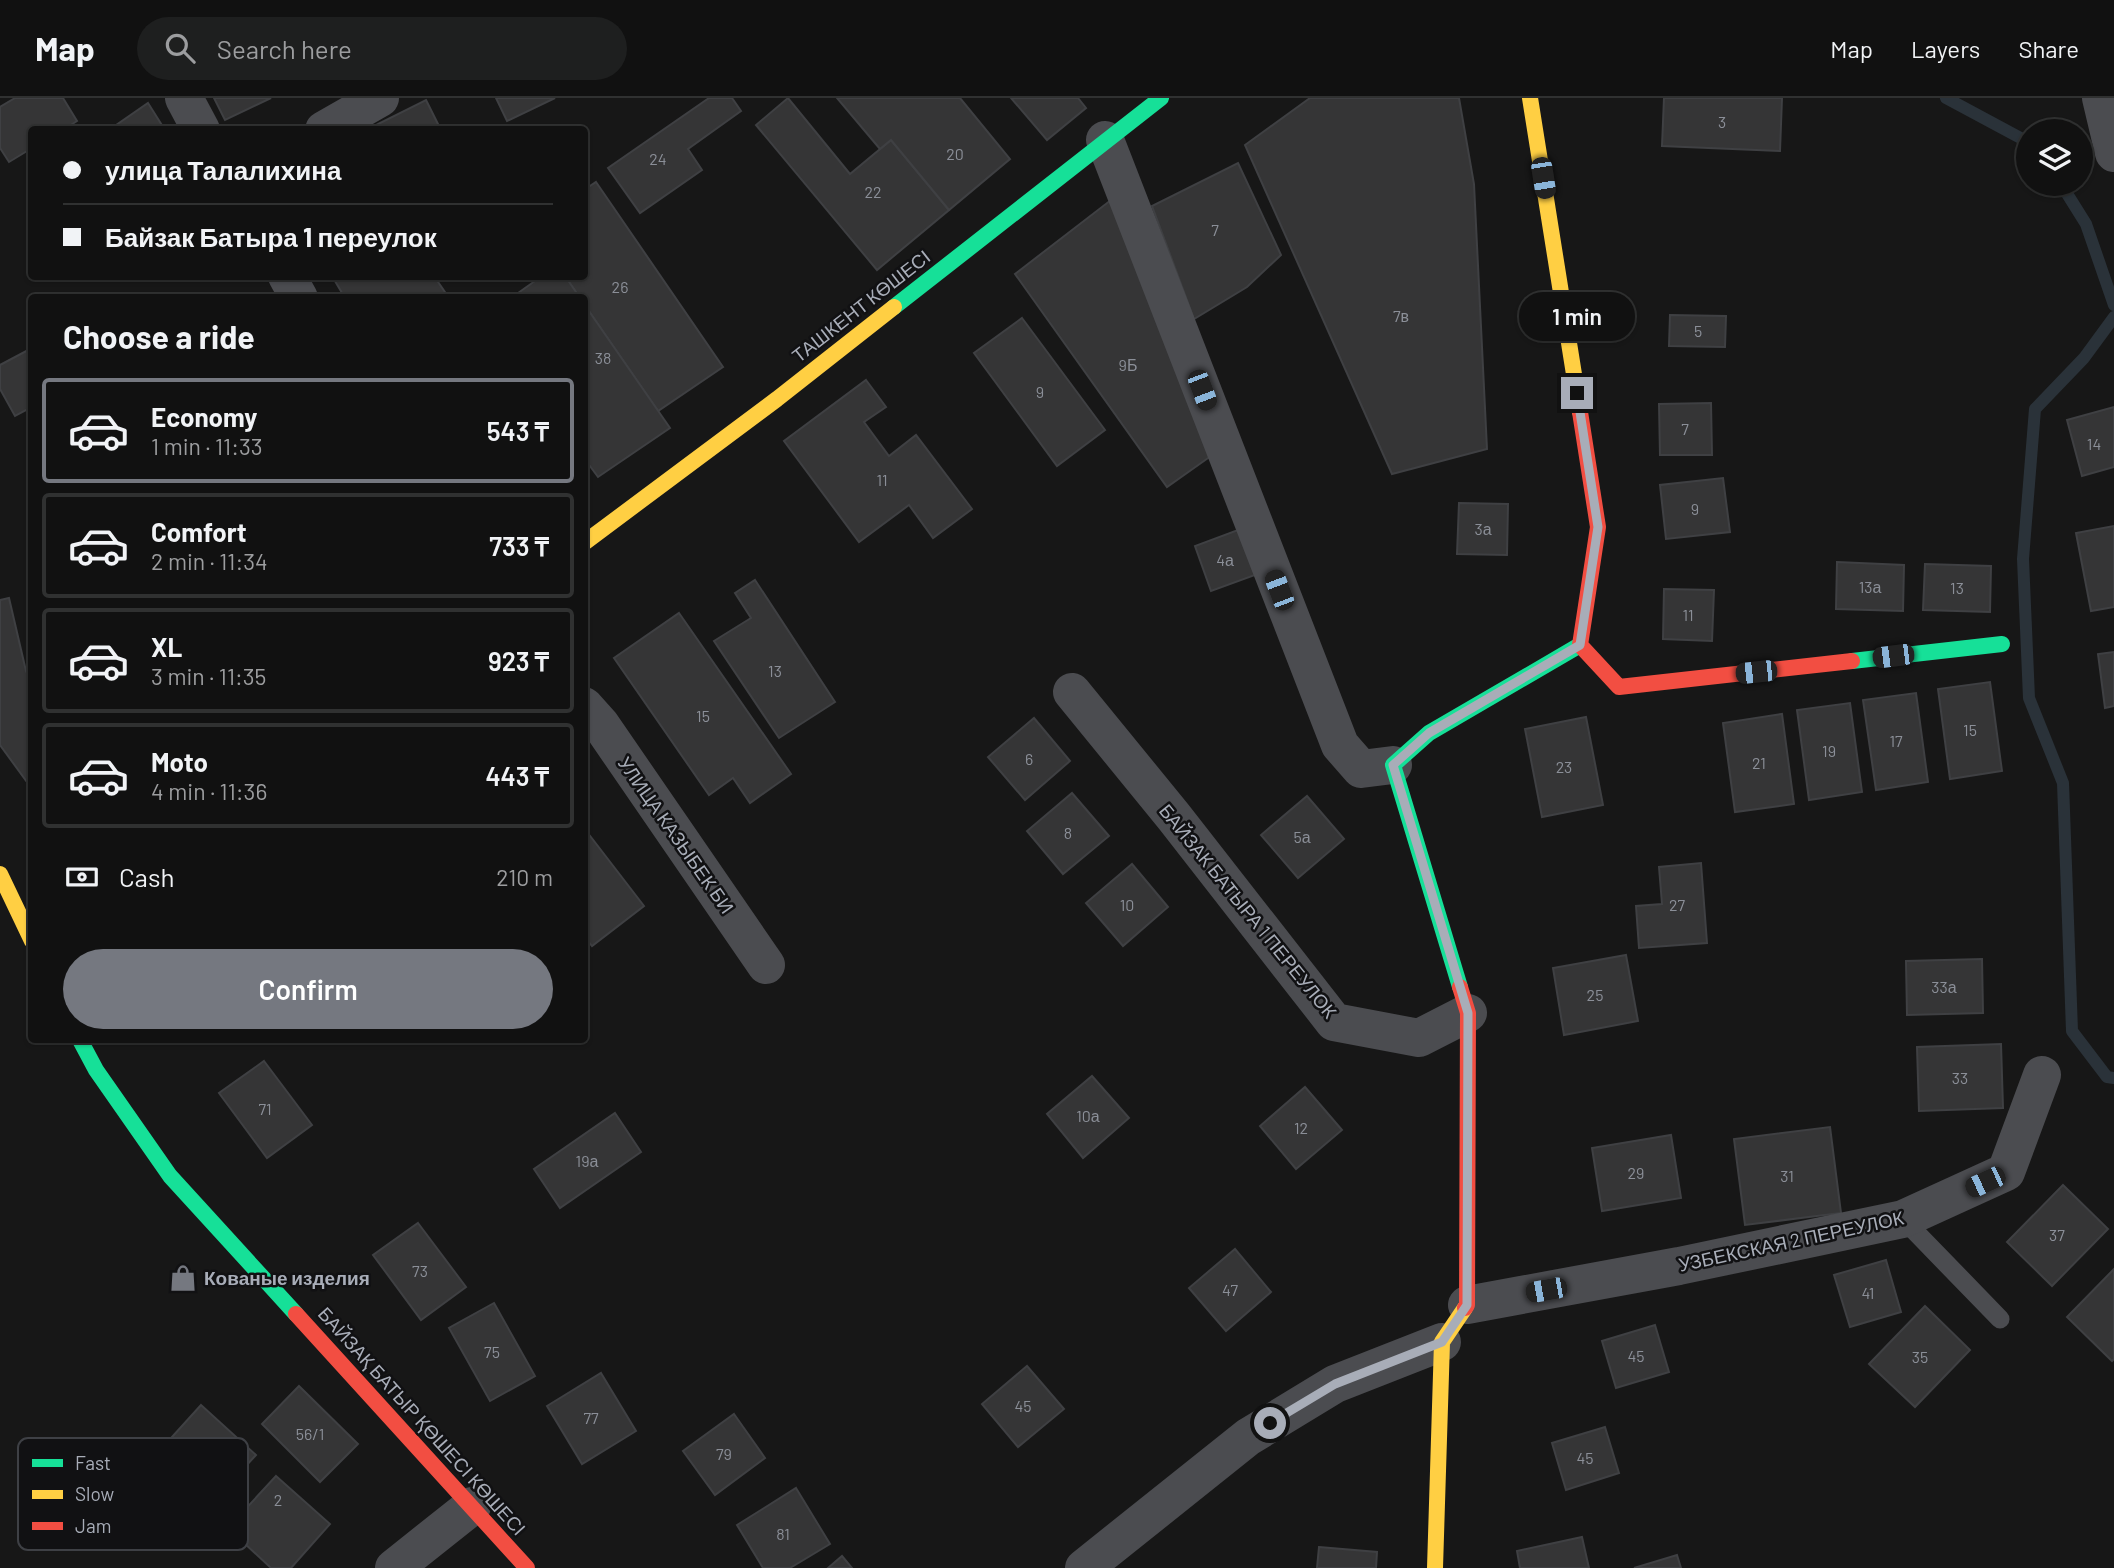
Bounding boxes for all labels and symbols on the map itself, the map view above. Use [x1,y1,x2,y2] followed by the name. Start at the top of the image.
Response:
[1718,112,1726,131] house number: 3
[946,144,964,163] house number: 20
[649,149,667,168] house number: 24
[1530,156,1557,200] car
[864,182,882,201] house number: 22
[1211,220,1219,239] house number: 7
[787,245,934,367] street label: ТАШКЕНТ КӨШЕСІ
[612,277,628,296] house number: 26
[1519,292,1635,341] callout: 1 min
[1393,306,1409,325] house number: 7в
[1694,321,1702,340] house number: 5
[595,348,611,367] house number: 38
[1119,355,1137,374] house number: 9Б
[1185,367,1220,413] car
[1561,377,1593,409] route end
[1036,382,1044,401] house number: 9
[1681,419,1689,438] house number: 7
[2087,434,2101,453] house number: 14
[876,470,888,489] house number: 11
[1691,499,1699,518] house number: 9
[1474,519,1492,538] house number: 3а
[1216,550,1234,569] house number: 4а
[1262,567,1297,613] car
[1859,577,1881,596] house number: 13а
[1950,578,1964,597] house number: 13
[1682,605,1694,624] house number: 11
[1871,643,1916,669] car
[1735,659,1778,685] car
[768,661,782,680] house number: 13
[696,706,710,725] house number: 15
[1963,720,1977,739] house number: 15
[1889,731,1903,750] house number: 17
[1822,741,1836,760] house number: 19
[1025,749,1033,768] house number: 6
[614,752,739,918] street label: УЛИЦА КАЗЫБЕК БИ
[1752,753,1766,772] house number: 21
[1556,757,1572,776] house number: 23
[1155,799,1342,1022] street label: БАЙЗАК БАТЫРА 1 ПЕРЕУЛОК
[1064,823,1072,842] house number: 8
[1293,827,1311,846] house number: 5а
[1120,895,1134,914] house number: 10
[1669,895,1685,914] house number: 27
[1931,977,1957,996] house number: 33а
[1587,985,1603,1004] house number: 25
[1952,1068,1968,1087] house number: 33
[258,1099,272,1118] house number: 71
[1076,1106,1100,1125] house number: 10а
[1294,1118,1308,1137] house number: 12
[576,1151,599,1170] house number: 19а
[1628,1163,1644,1182] house number: 29
[1962,1164,2009,1200] car
[1780,1166,1794,1185] house number: 31
[1676,1205,1906,1276] street label: УЗБЕКСКАЯ 2 ПЕРЕУЛОК
[2049,1225,2065,1244] house number: 37
[412,1261,428,1280] house number: 73
[168,1263,198,1293] shop icon: Кованые изделия
[204,1266,370,1289] place label: Кованые изделия
[1524,1276,1569,1304] car
[1222,1280,1238,1299] house number: 47
[1862,1283,1874,1302] house number: 41
[314,1302,531,1540] street label: БАЙЗАҚ БАТЫР ҚӨШЕСІ КӨШЕСІ
[484,1342,500,1361] house number: 75
[1627,1346,1645,1365] house number: 45
[1912,1347,1928,1366] house number: 35
[1014,1396,1032,1415] house number: 45
[1254,1407,1286,1439] route start
[583,1408,599,1427] house number: 77
[296,1424,324,1443] house number: 56/1
[18,1438,248,1550] legend
[716,1444,732,1463] house number: 79
[1576,1448,1594,1467] house number: 45
[75,1451,111,1474] text: Fast
[75,1482,114,1505] text: Slow
[274,1490,282,1509] house number: 2
[75,1514,111,1537] text: Jam
[776,1524,790,1543] house number: 81

